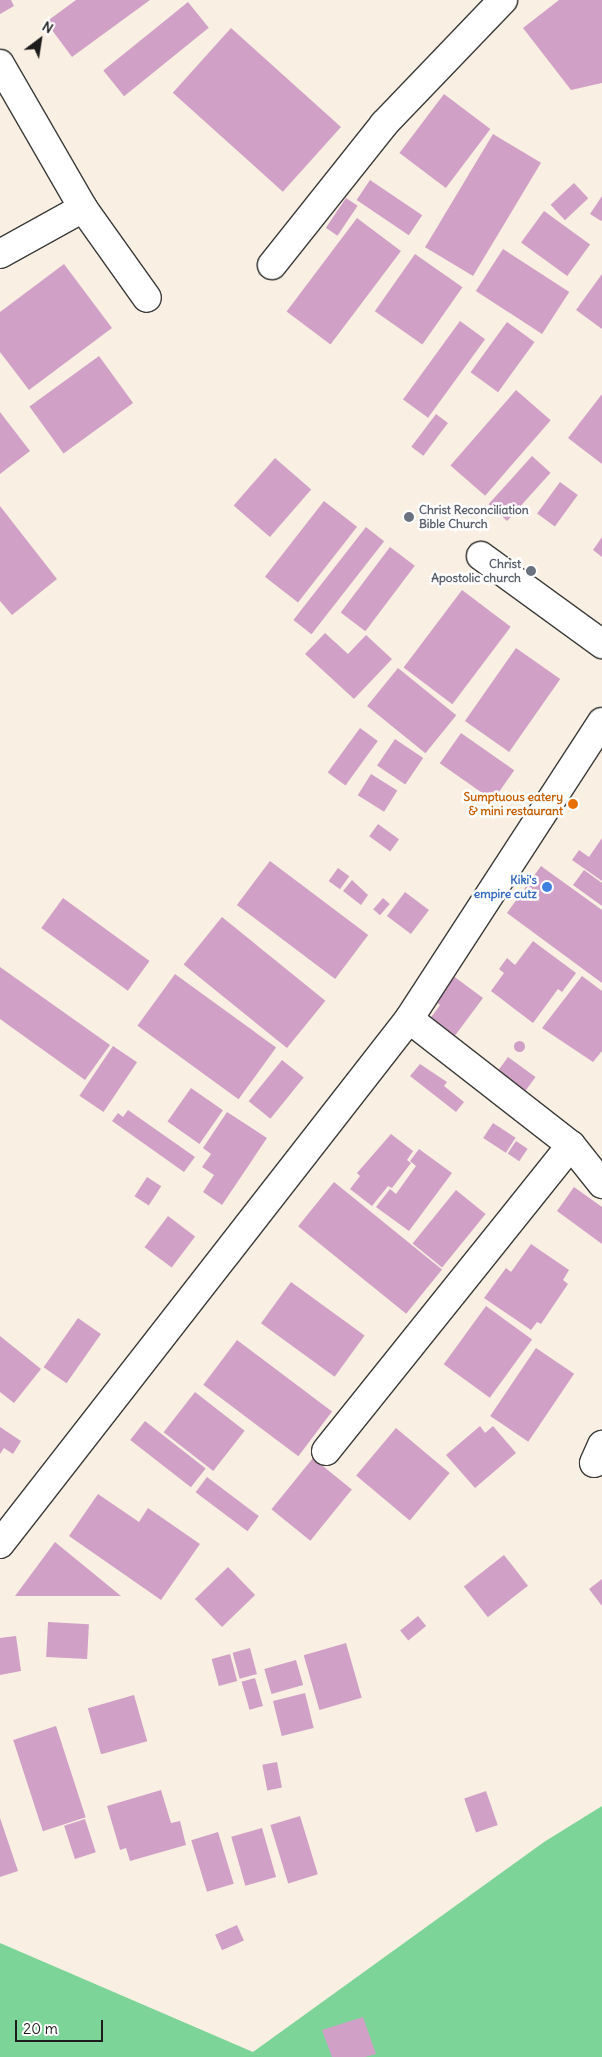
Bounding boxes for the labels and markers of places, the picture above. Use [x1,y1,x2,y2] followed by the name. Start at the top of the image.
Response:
[419,503,529,531] place label: Christ Reconciliation Bible Church
[403,511,415,523] marker: Christ Reconciliation Bible Church
[431,557,521,585] place label: Christ Apostolic church
[525,565,537,577] marker: Christ Apostolic church
[464,790,563,818] place label: Sumptuous eatery & mini restaurant
[567,798,579,810] marker: Sumptuous eatery & mini restaurant
[474,873,537,901] place label: Kiki's empire cutz
[541,881,553,893] marker: Kiki's empire cutz

